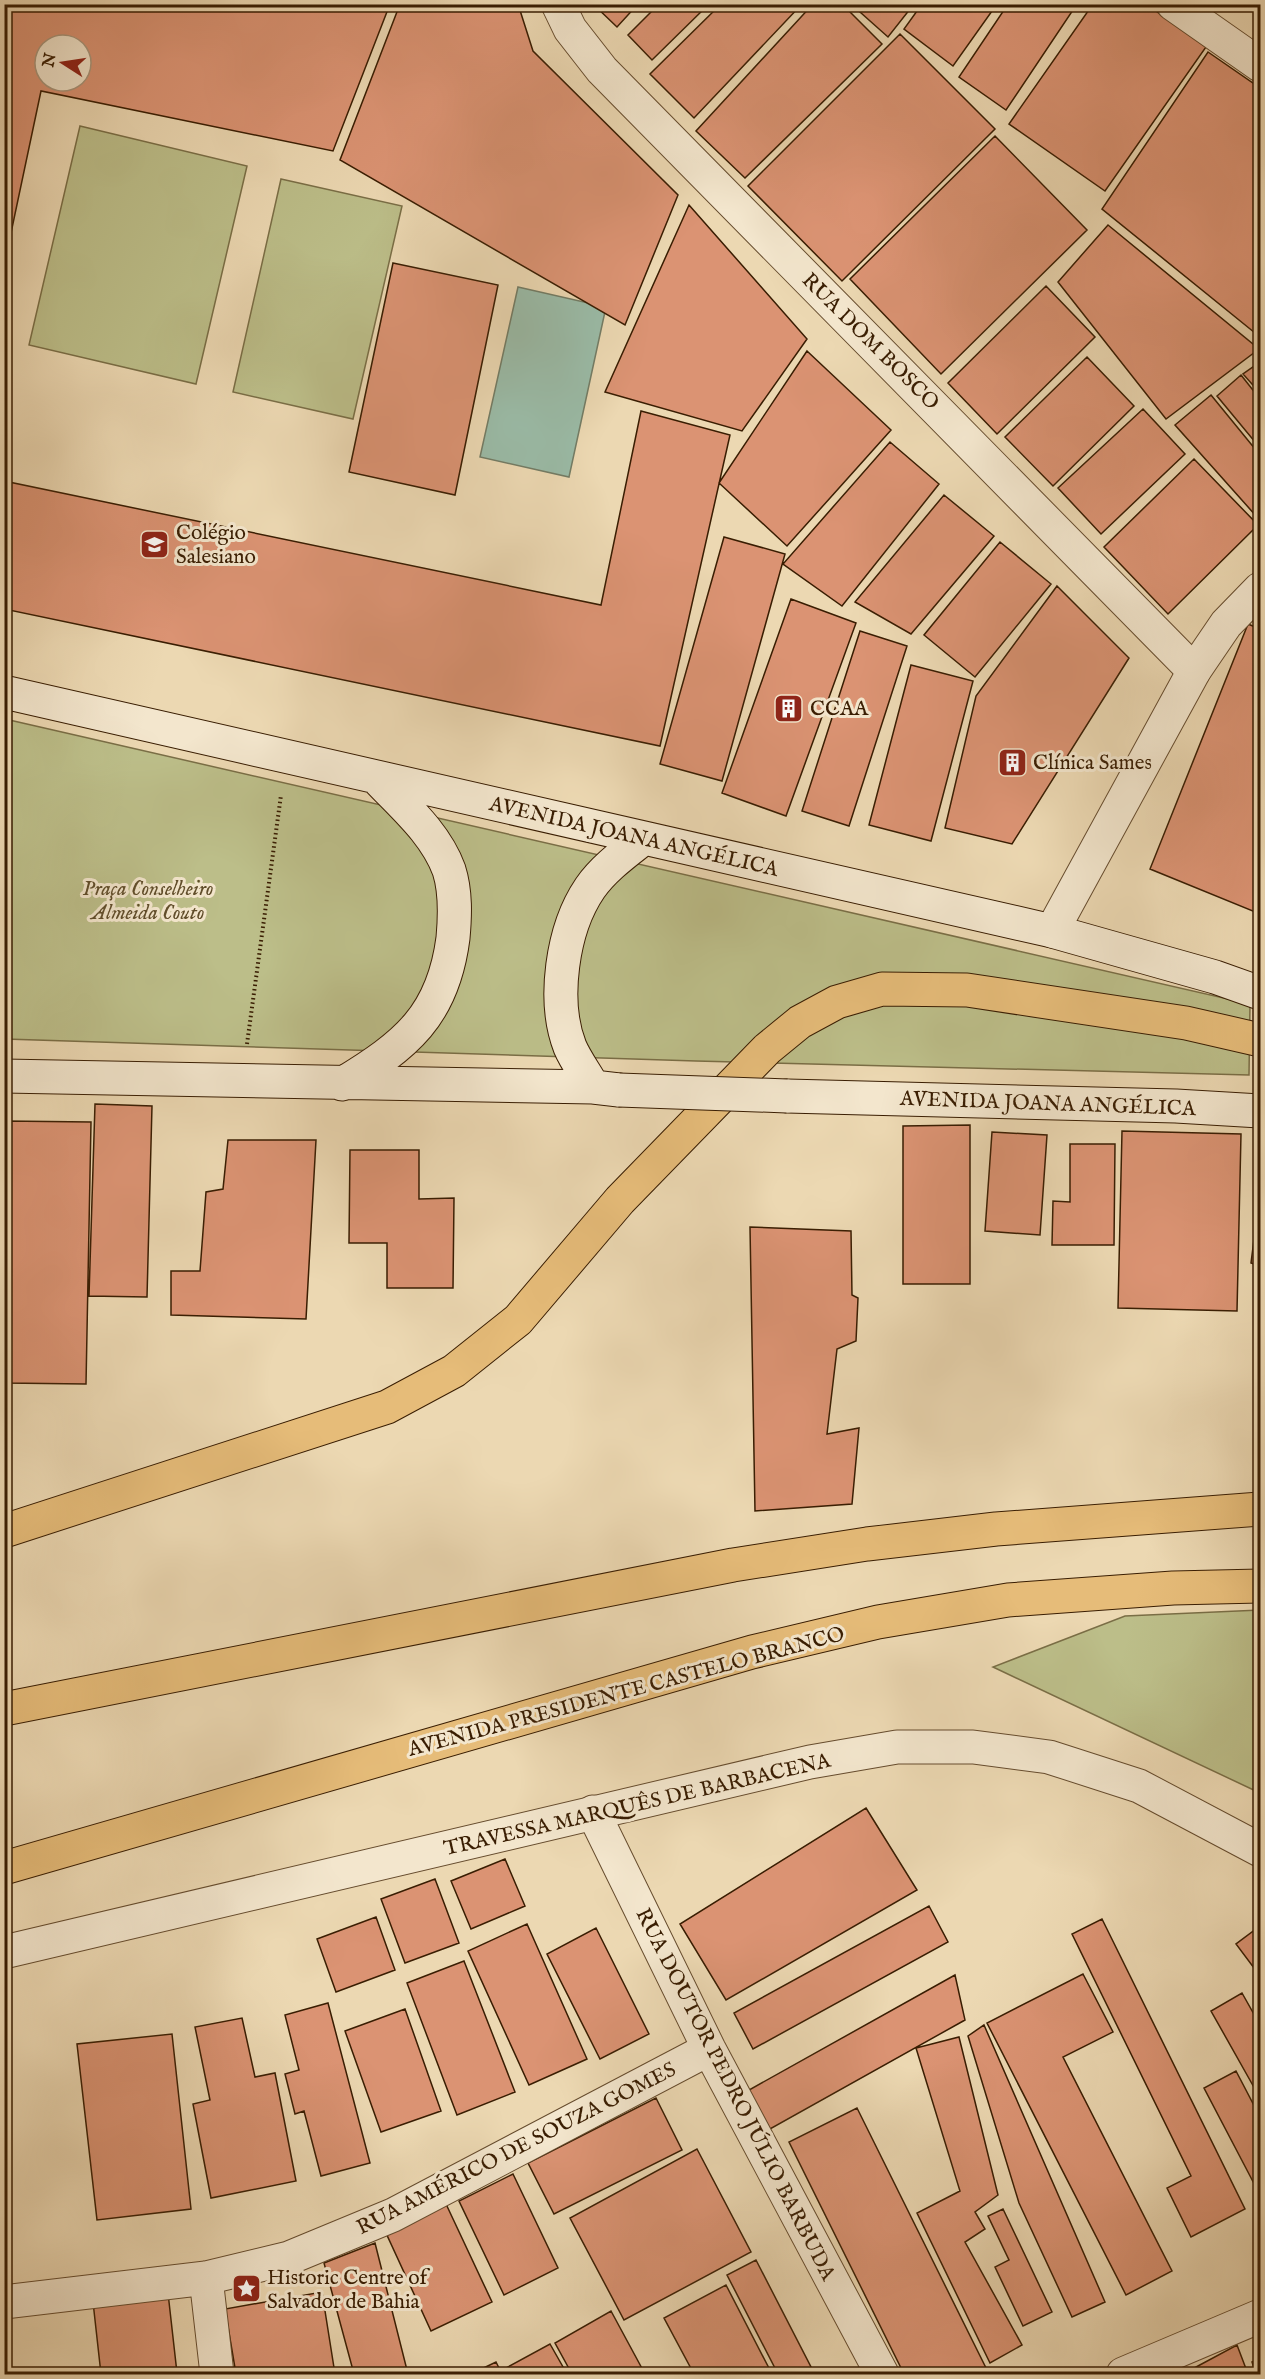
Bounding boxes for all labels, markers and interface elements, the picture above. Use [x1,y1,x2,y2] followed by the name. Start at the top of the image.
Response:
[33,33,93,93] north arrow
[39,51,62,70] text: N
[795,268,944,417] street label: RUA DOM BOSCO
[176,520,256,571] place label: Colégio Salesiano
[139,528,171,560] school or university icon: Colégio Salesiano
[773,692,805,724] building icon: CCAA
[810,696,869,723] place label: CCAA
[996,746,1028,778] building icon: Clínica Sames
[1033,750,1152,777] place label: Clínica Sames
[485,790,782,884] street label: AVENIDA JOANA ANGÉLICA
[83,876,213,927] park label: Praça Conselheiro Almeida Couto
[899,1085,1197,1123] street label: AVENIDA JOANA ANGÉLICA
[404,1621,848,1764] street label: AVENIDA PRESIDENTE CASTELO BRANCO
[441,1747,834,1863] street label: TRAVESSA MARQUÊS DE BARBACENA
[629,1904,841,2286] street label: RUA DOUTOR PEDRO JÚLIO BARBUDA
[352,2056,681,2242] street label: RUA AMÉRICO DE SOUZA GOMES
[267,2265,430,2316] place label: Historic Centre of Salvador de Bahia
[230,2273,262,2305] place icon: Historic Centre of Salvador de Bahia

